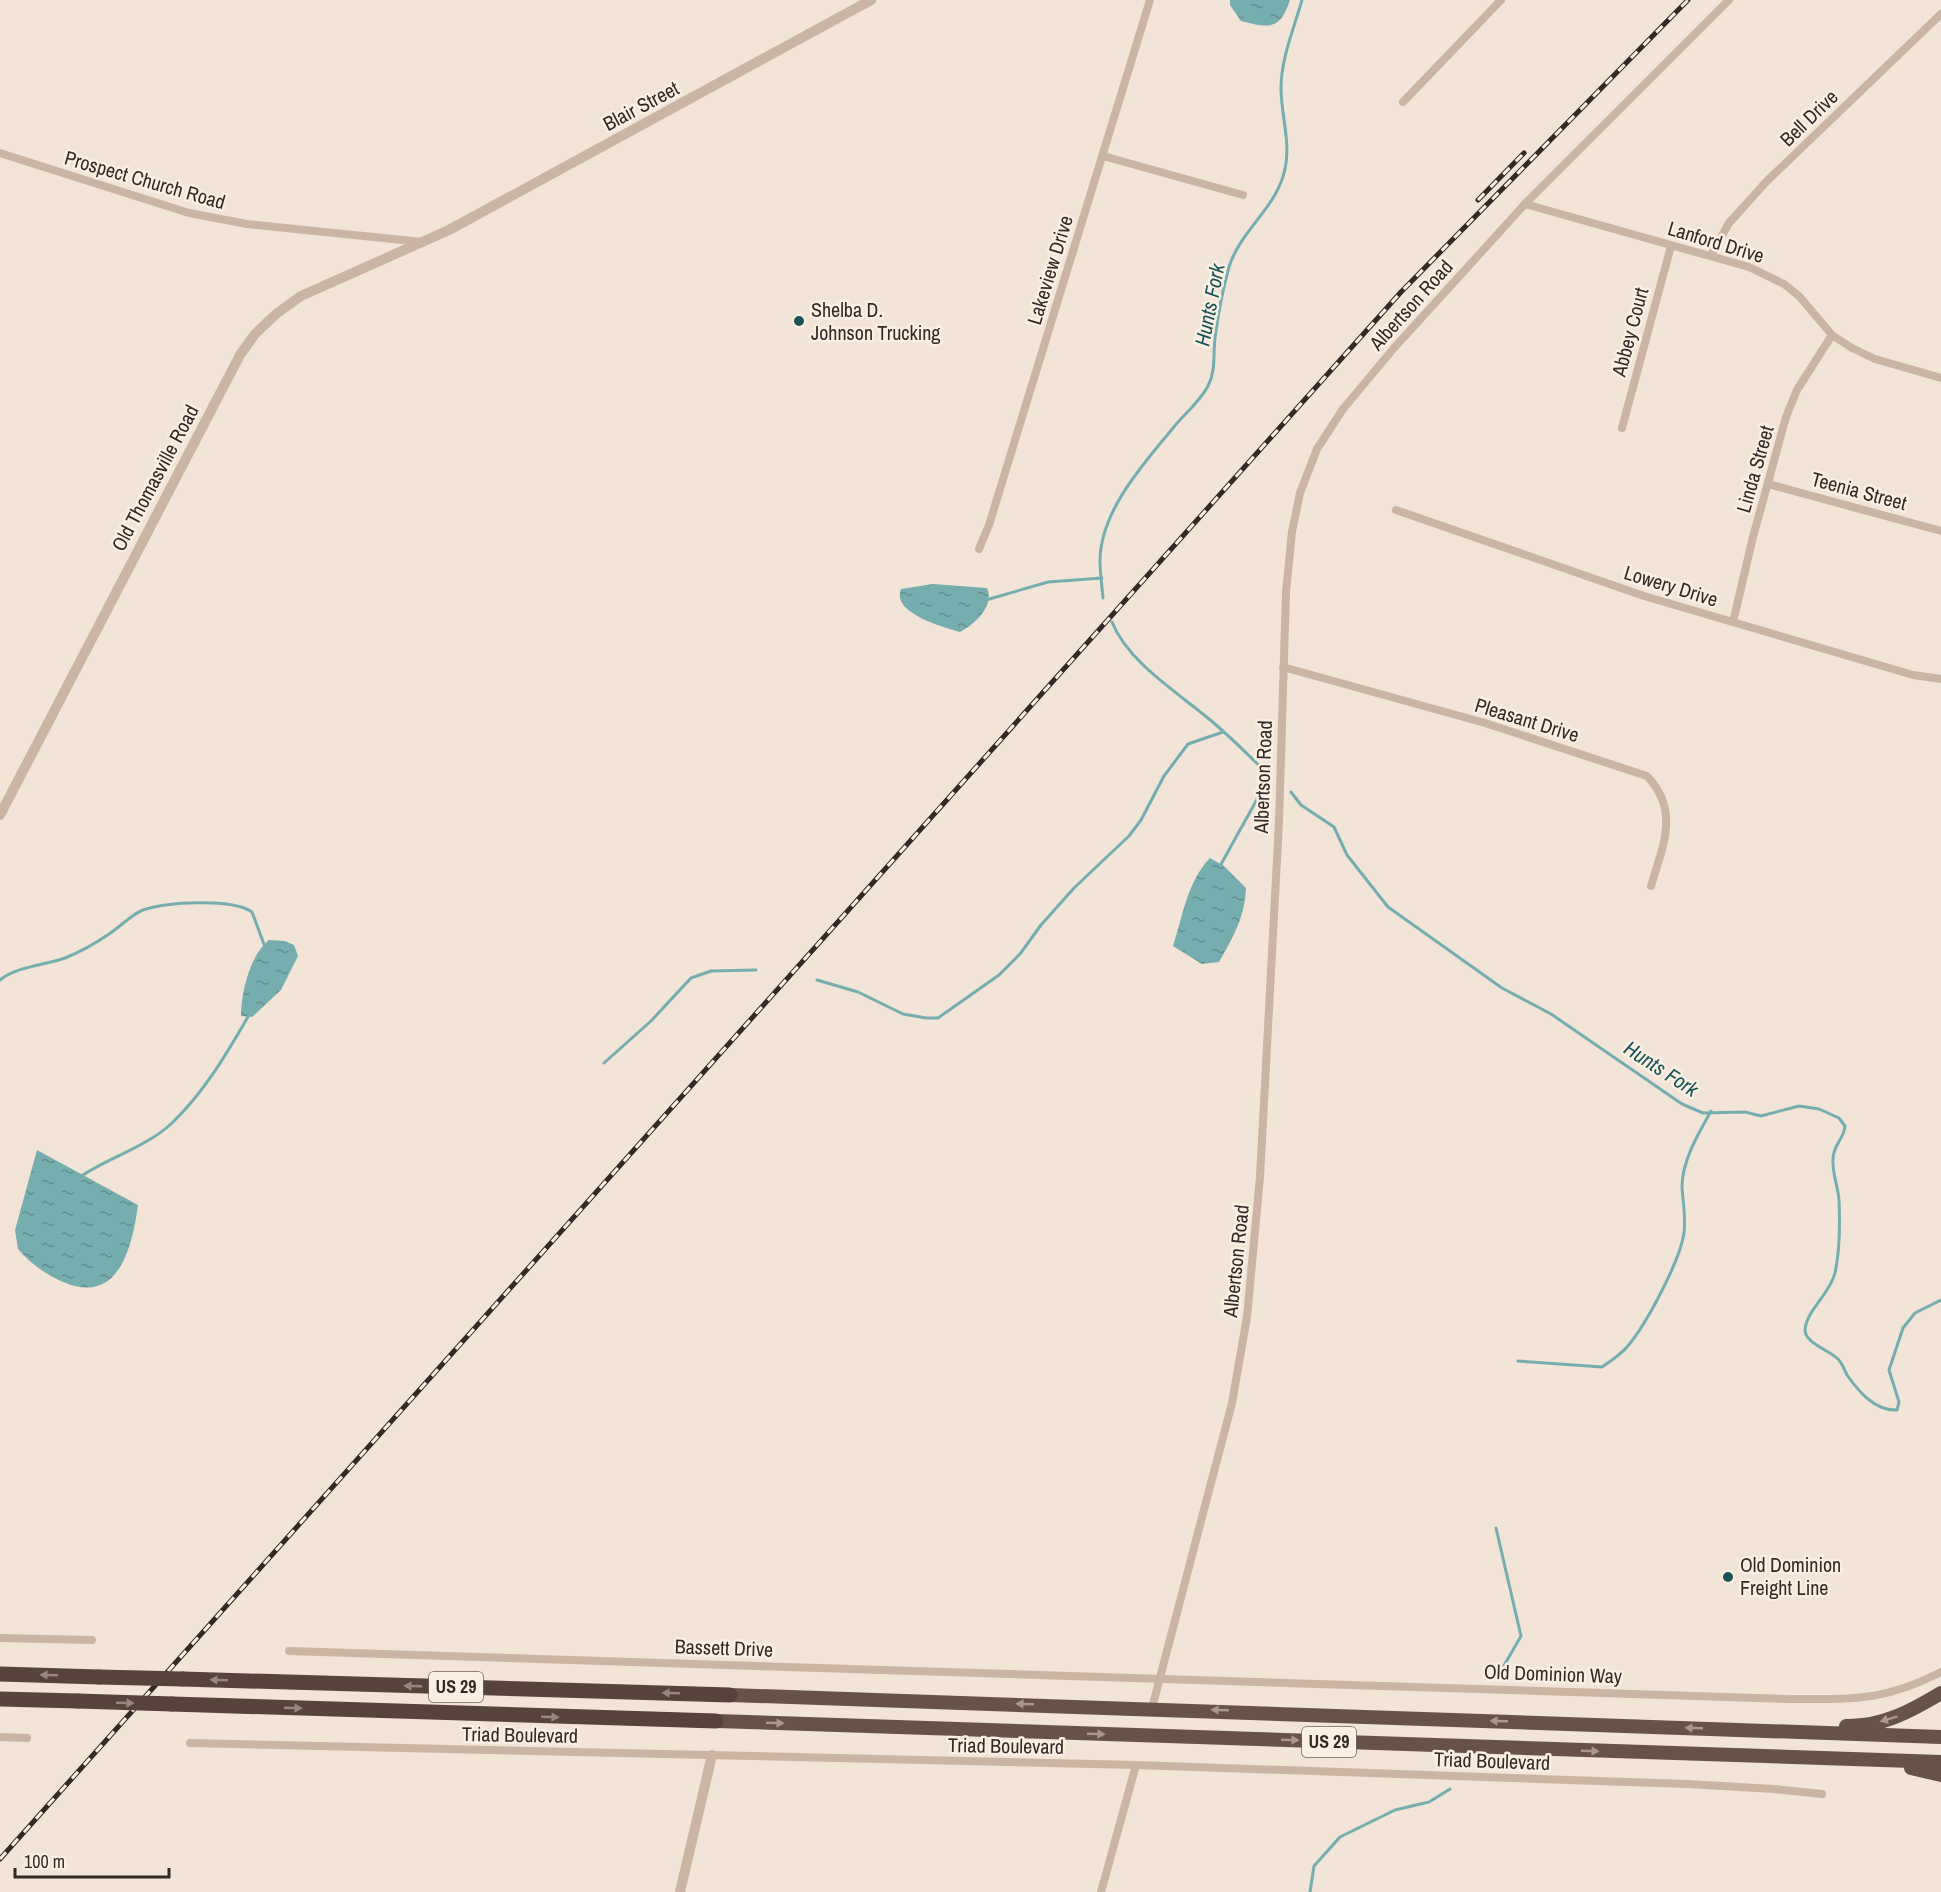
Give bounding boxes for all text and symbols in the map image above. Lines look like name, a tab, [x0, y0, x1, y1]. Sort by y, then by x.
street label: Blair Street	[598, 74, 684, 137]
street label: Bell Drive	[1774, 83, 1844, 152]
street label: Prospect Church Road	[62, 144, 229, 215]
street label: Lakeview Drive	[1020, 212, 1079, 328]
street label: Lanford Drive	[1665, 214, 1768, 269]
street label: Albertson Road	[1362, 254, 1458, 356]
water label: Hunts Fork	[1187, 260, 1232, 349]
street label: Abbey Court	[1604, 284, 1654, 380]
place label: Shelba D. Johnson Trucking	[811, 296, 940, 346]
marker: Shelba D. Johnson Trucking	[792, 314, 806, 328]
street label: Old Thomasville Road	[105, 400, 204, 556]
street label: Linda Street	[1729, 422, 1780, 516]
street label: Teenia Street	[1809, 465, 1910, 516]
street label: Lowery Drive	[1621, 558, 1721, 613]
street label: Pleasant Drive	[1472, 691, 1583, 748]
street label: Albertson Road	[1247, 720, 1278, 835]
water label: Hunts Fork	[1618, 1034, 1705, 1104]
street label: Albertson Road	[1216, 1203, 1255, 1320]
place label: Old Dominion Freight Line	[1740, 1551, 1841, 1601]
marker: Old Dominion Freight Line	[1721, 1570, 1735, 1584]
street label: Bassett Drive	[674, 1632, 774, 1663]
street label: Old Dominion Way	[1484, 1658, 1623, 1689]
one-way arrow	[40, 1671, 59, 1680]
road number: US 29	[429, 1672, 483, 1702]
one-way arrow	[209, 1676, 228, 1685]
one-way arrow	[404, 1681, 423, 1690]
one-way arrow	[662, 1689, 681, 1698]
one-way arrow	[115, 1698, 134, 1707]
one-way arrow	[1016, 1700, 1035, 1709]
one-way arrow	[284, 1704, 303, 1713]
one-way arrow	[1211, 1706, 1230, 1715]
one-way arrow	[541, 1712, 560, 1721]
one-way arrow	[1880, 1715, 1898, 1724]
one-way arrow	[1489, 1716, 1508, 1725]
one-way arrow	[765, 1719, 784, 1728]
street label: Triad Boulevard	[462, 1720, 578, 1749]
one-way arrow	[1684, 1723, 1703, 1733]
road number: US 29	[1302, 1727, 1356, 1757]
one-way arrow	[1086, 1729, 1105, 1739]
street label: Triad Boulevard	[948, 1731, 1064, 1760]
one-way arrow	[1281, 1736, 1300, 1745]
street label: Triad Boulevard	[1434, 1745, 1551, 1776]
one-way arrow	[1581, 1746, 1600, 1755]
scale bar	[15, 1841, 170, 1879]
text: 100 m	[24, 1849, 65, 1874]

